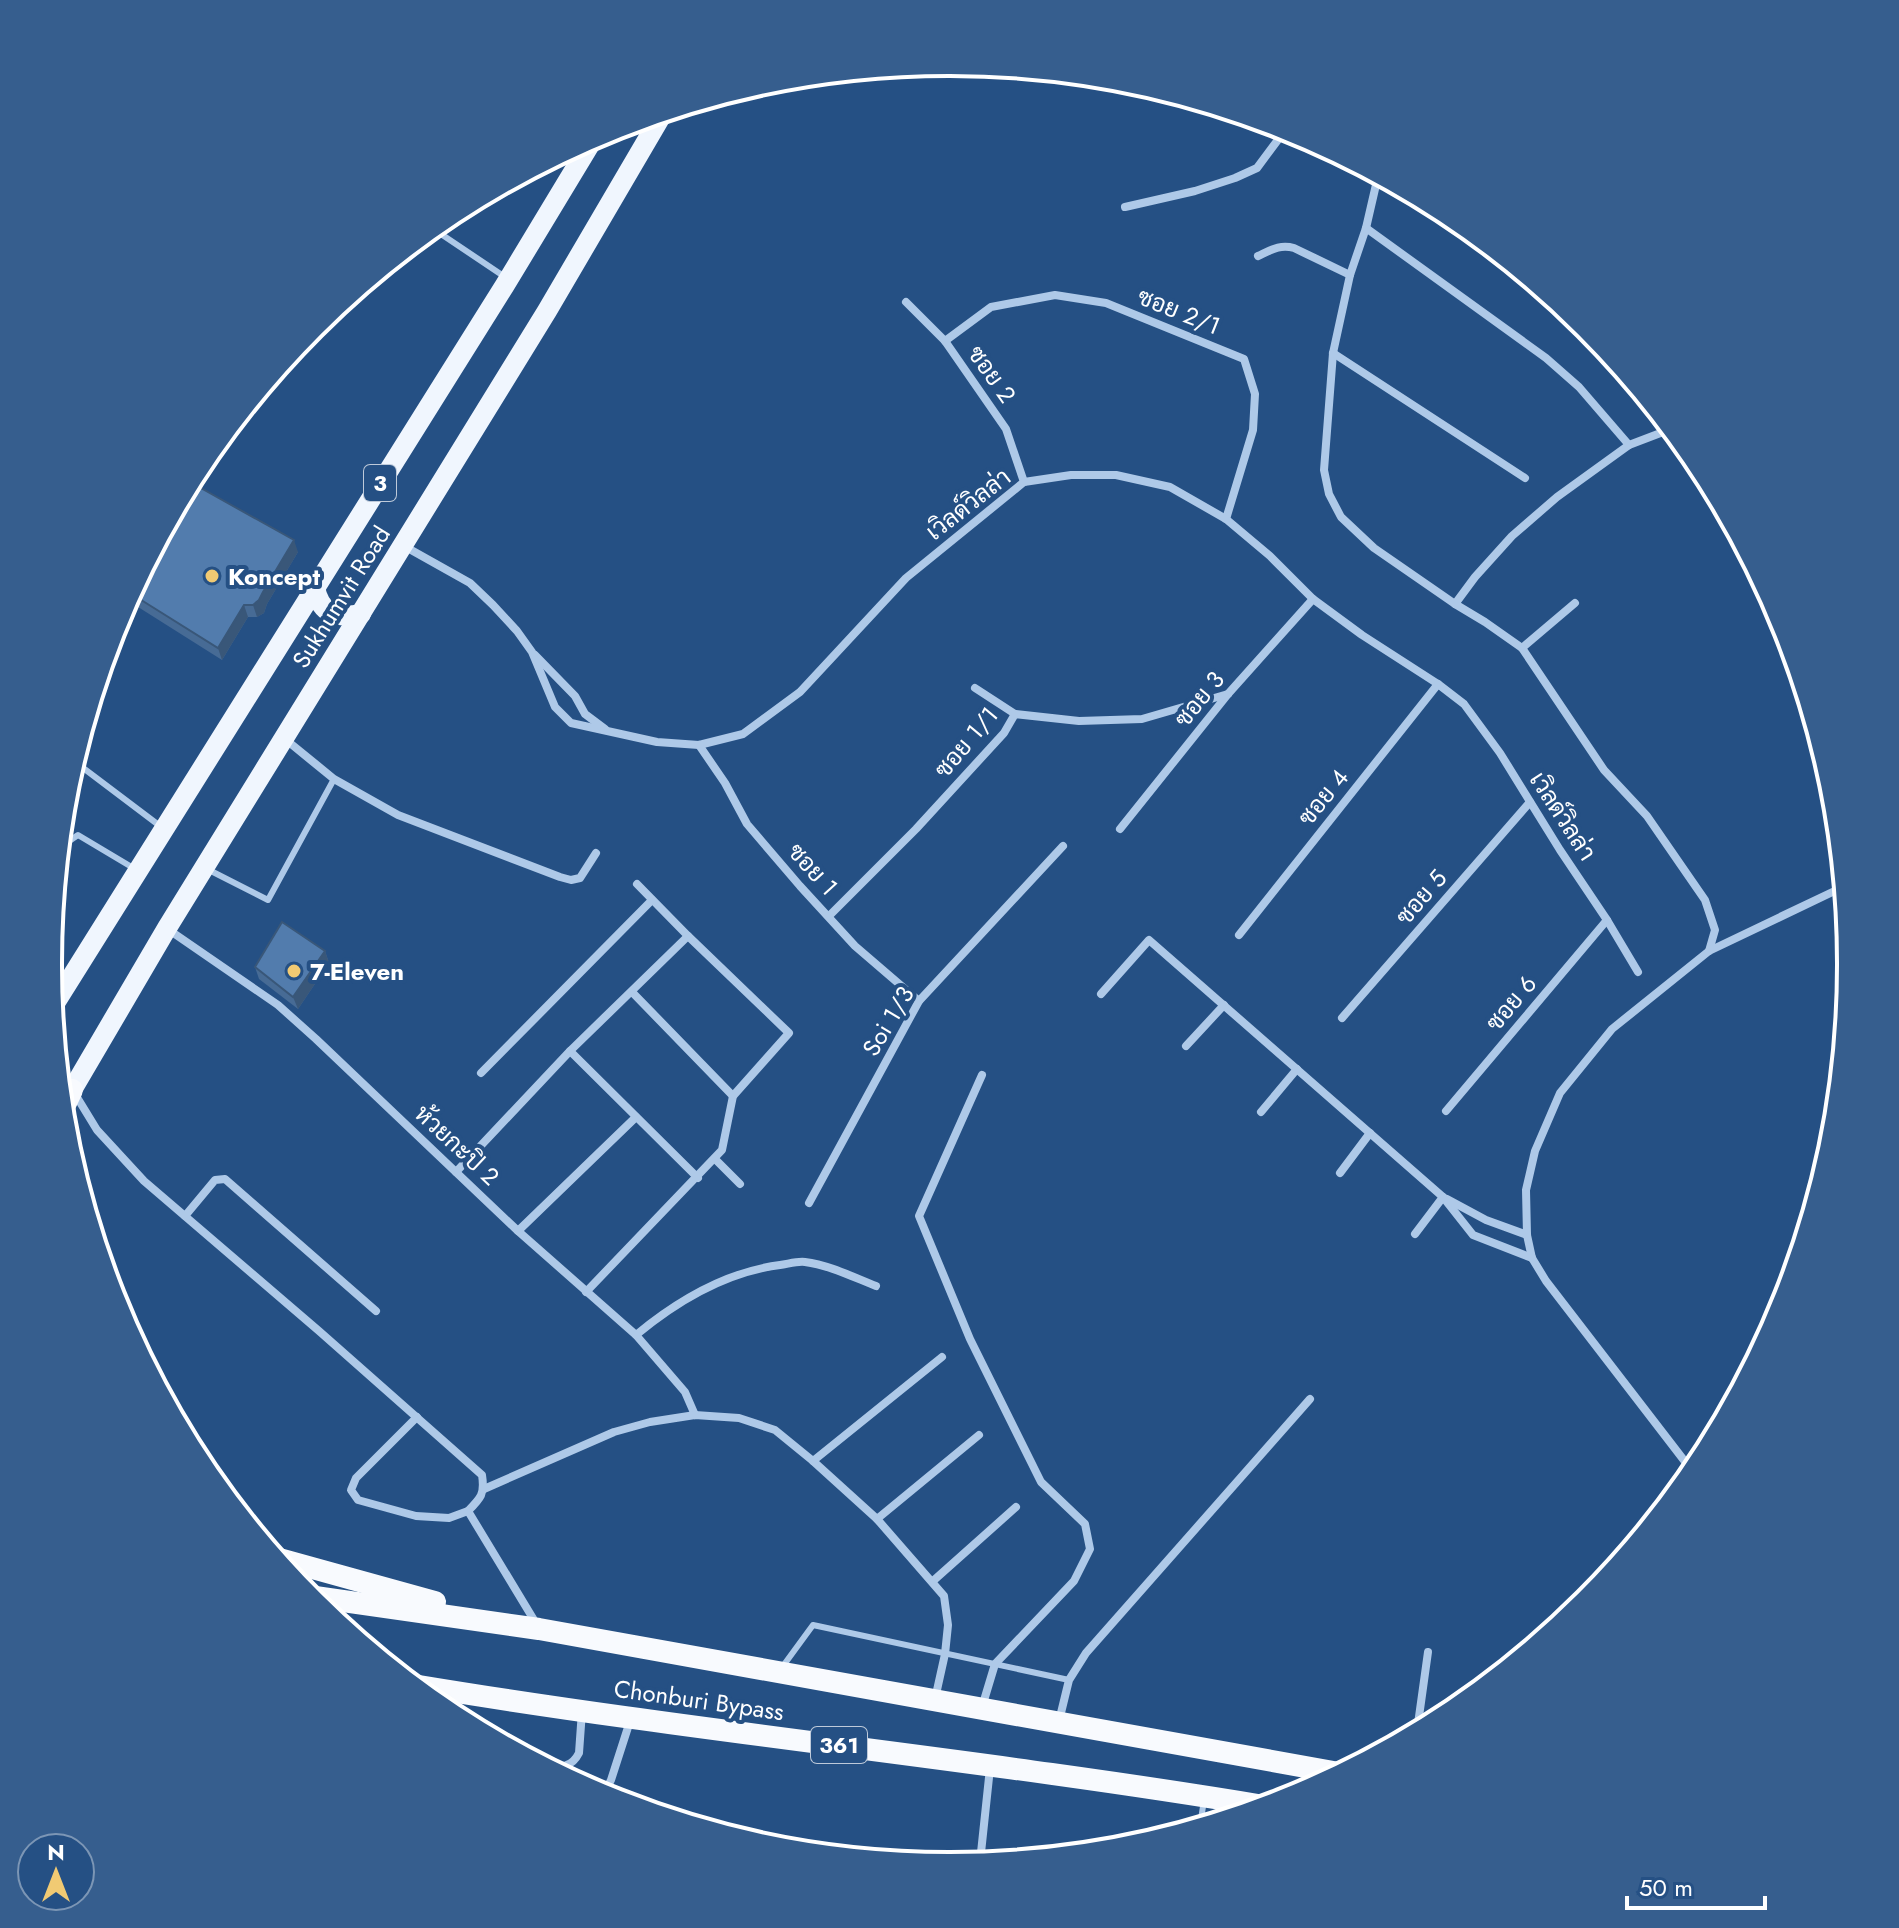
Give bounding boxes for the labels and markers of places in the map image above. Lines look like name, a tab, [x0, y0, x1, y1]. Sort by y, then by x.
place label: Koncept	[228, 559, 320, 594]
marker: Koncept	[203, 567, 221, 585]
place label: 7-Eleven	[310, 954, 404, 989]
marker: 7-Eleven	[285, 962, 303, 980]

